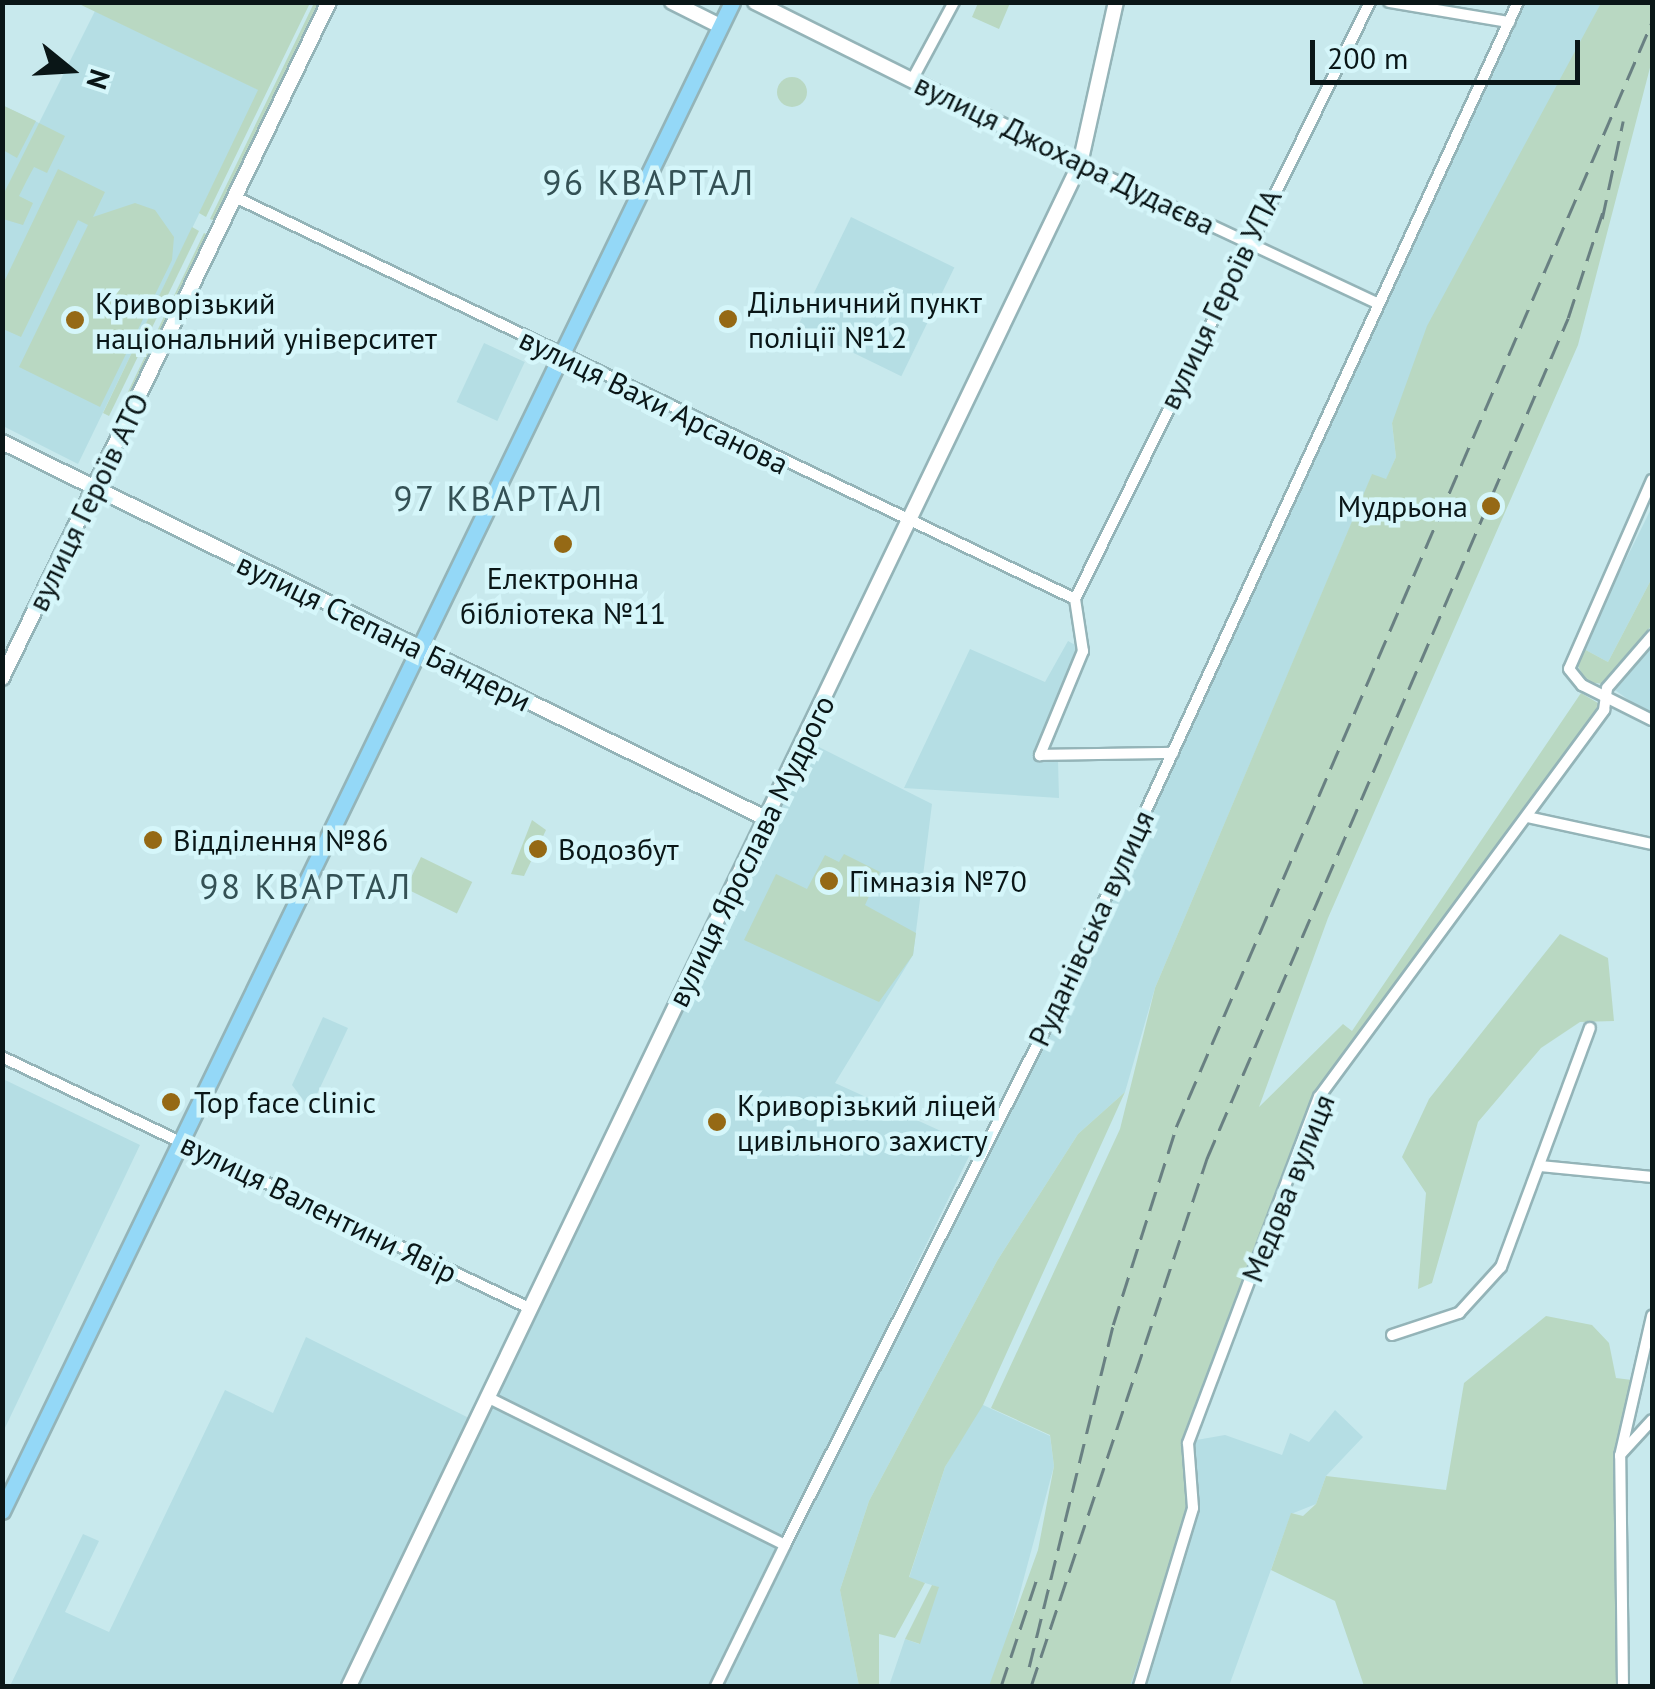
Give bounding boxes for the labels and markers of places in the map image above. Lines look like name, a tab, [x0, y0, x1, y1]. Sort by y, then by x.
place label: Дільничний пункт поліції №12	[748, 284, 982, 354]
place label: Криворізький національний університет	[95, 285, 437, 356]
marker: Дільничний пункт поліції №12	[717, 308, 739, 330]
marker: Криворізький національний університет	[64, 309, 86, 331]
place label: Мудрьона	[1338, 488, 1468, 524]
marker: Мудрьона	[1478, 493, 1504, 519]
marker: Електронна бібліотека №11	[552, 533, 574, 555]
place label: Електронна бібліотека №11	[460, 560, 666, 630]
place label: Відділення №86	[173, 822, 388, 858]
marker: Відділення №86	[142, 829, 164, 851]
place label: Водозбут	[558, 831, 679, 867]
marker: Водозбут	[527, 838, 549, 860]
place label: Гімназія №70	[849, 863, 1027, 899]
marker: Гімназія №70	[818, 870, 840, 892]
place label: Top face clinic	[194, 1084, 376, 1120]
place label: Криворізький ліцей цивільного захисту	[737, 1087, 997, 1158]
marker: Top face clinic	[158, 1089, 184, 1115]
marker: Криворізький ліцей цивільного захисту	[706, 1111, 728, 1133]

